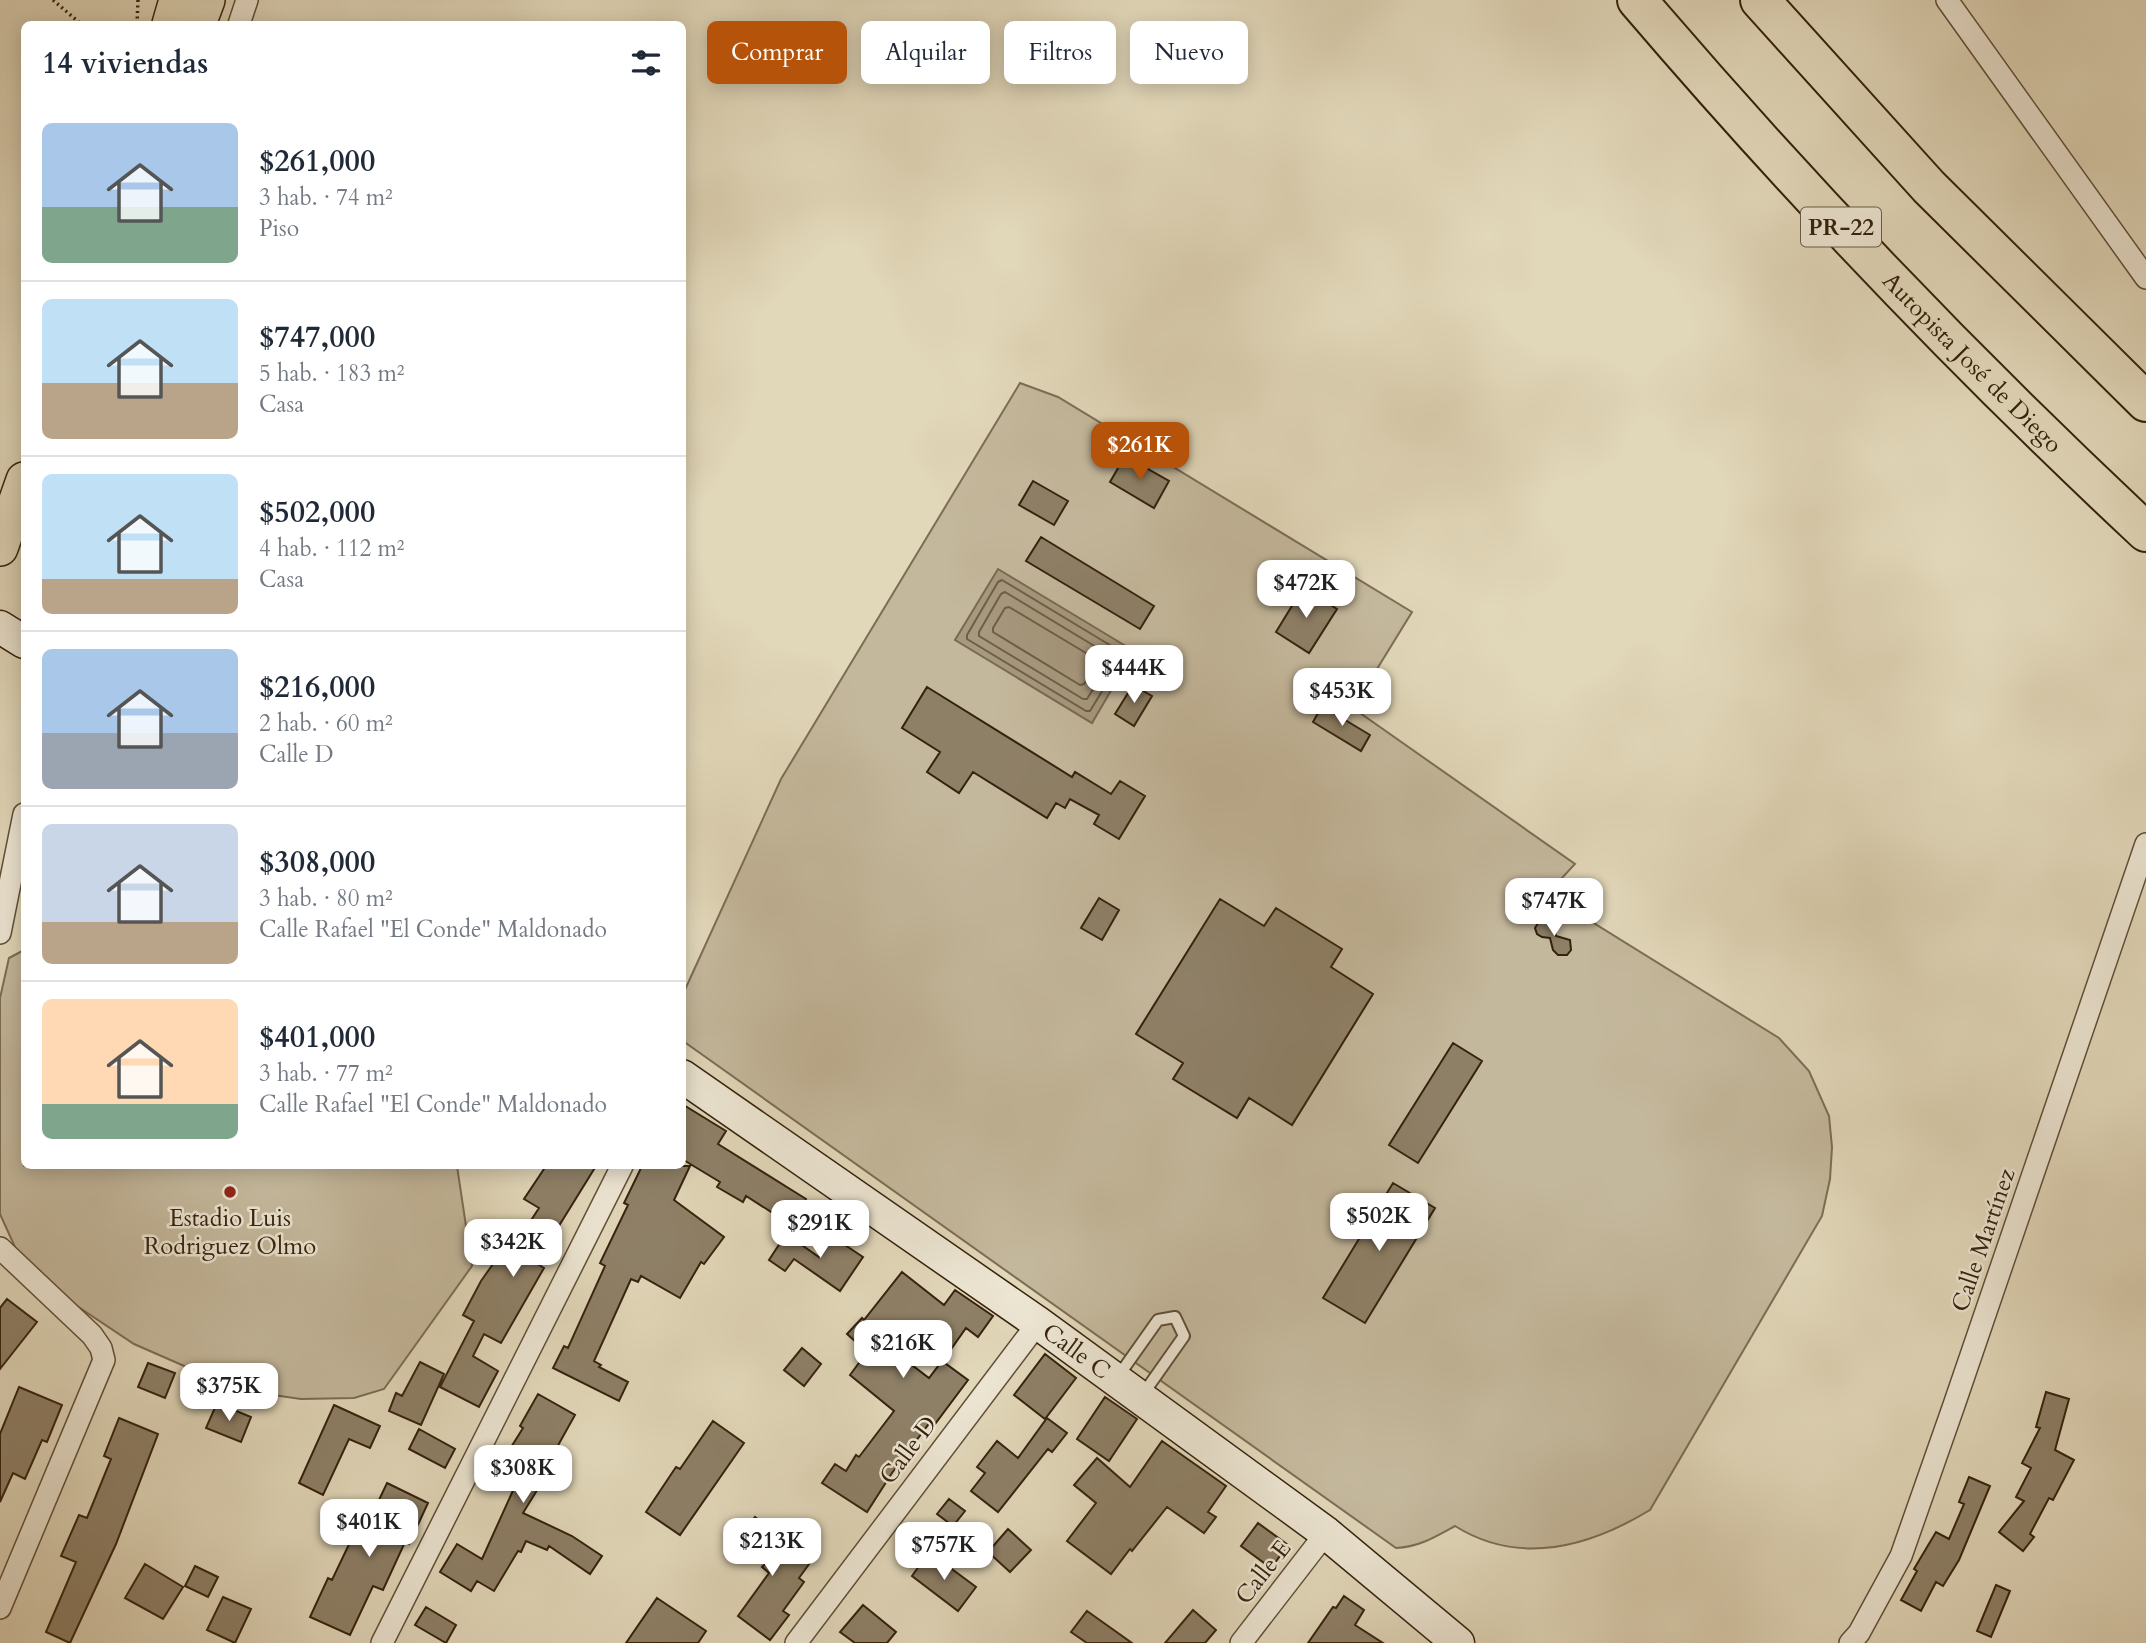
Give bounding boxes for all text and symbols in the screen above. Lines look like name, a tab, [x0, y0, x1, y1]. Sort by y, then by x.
chip: Comprar	[707, 21, 847, 84]
chip: Alquilar	[861, 21, 990, 84]
chip: Filtros	[1004, 21, 1116, 84]
chip: Nuevo	[1130, 21, 1248, 84]
text: 14 viviendas	[42, 43, 208, 84]
icon: filters	[627, 44, 665, 82]
text: $261,000	[259, 141, 375, 182]
icon: home	[98, 151, 182, 235]
text: 3 hab. · 74 m²	[259, 182, 393, 213]
road number: PR-22	[1801, 208, 1881, 246]
text: Piso	[259, 213, 299, 244]
street label: Autopista José de Diego	[1875, 265, 2069, 461]
text: $747,000	[259, 317, 375, 358]
icon: home	[98, 327, 182, 411]
text: 5 hab. · 183 m²	[259, 358, 405, 389]
text: Casa	[259, 389, 304, 420]
pin: $261K	[1091, 422, 1189, 482]
text: $261K	[1107, 429, 1173, 460]
text: $502,000	[259, 492, 375, 533]
icon: home	[98, 502, 182, 586]
text: 4 hab. · 112 m²	[259, 533, 405, 564]
pin: $472K	[1257, 560, 1355, 620]
text: Casa	[259, 564, 304, 595]
text: $472K	[1273, 567, 1339, 598]
pin: $444K	[1085, 646, 1183, 705]
text: $444K	[1101, 652, 1167, 683]
text: $216,000	[259, 667, 375, 708]
pin: $453K	[1293, 668, 1391, 728]
text: $453K	[1309, 675, 1375, 706]
icon: home	[98, 677, 182, 761]
text: 2 hab. · 60 m²	[259, 708, 393, 739]
text: Calle D	[259, 739, 334, 770]
text: $308,000	[259, 842, 375, 883]
icon: home	[98, 852, 182, 936]
pin: $747K	[1505, 878, 1603, 938]
text: 3 hab. · 80 m²	[259, 883, 393, 914]
text: $747K	[1521, 885, 1587, 916]
text: Calle Rafael "El Conde" Maldonado	[259, 914, 607, 945]
text: $401,000	[259, 1017, 375, 1058]
icon: home	[98, 1027, 182, 1111]
text: 3 hab. · 77 m²	[259, 1058, 393, 1089]
text: Calle Rafael "El Conde" Maldonado	[259, 1089, 607, 1120]
street label: Calle Martínez	[1944, 1164, 2024, 1316]
marker: Estadio Luis Rodriguez Olmo	[222, 1184, 238, 1200]
pin: $502K	[1330, 1194, 1428, 1253]
pin: $291K	[771, 1200, 869, 1260]
text: $502K	[1346, 1200, 1412, 1231]
place label: Estadio Luis Rodriguez Olmo	[144, 1202, 316, 1263]
text: $291K	[787, 1207, 853, 1238]
pin: $342K	[464, 1220, 562, 1279]
text: $342K	[480, 1226, 546, 1257]
street label: Calle C	[1036, 1316, 1117, 1387]
pin: $216K	[854, 1320, 952, 1380]
text: $216K	[870, 1327, 936, 1358]
pin: $375K	[180, 1364, 278, 1423]
text: $375K	[196, 1370, 262, 1401]
street label: Calle D	[872, 1409, 945, 1491]
pin: $308K	[474, 1446, 572, 1505]
text: $308K	[490, 1452, 556, 1483]
pin: $401K	[320, 1500, 418, 1559]
text: $401K	[336, 1506, 402, 1537]
pin: $213K	[723, 1518, 821, 1578]
pin: $757K	[895, 1522, 993, 1582]
text: $213K	[739, 1525, 805, 1556]
text: $757K	[911, 1529, 977, 1560]
street label: Calle E	[1228, 1533, 1299, 1611]

